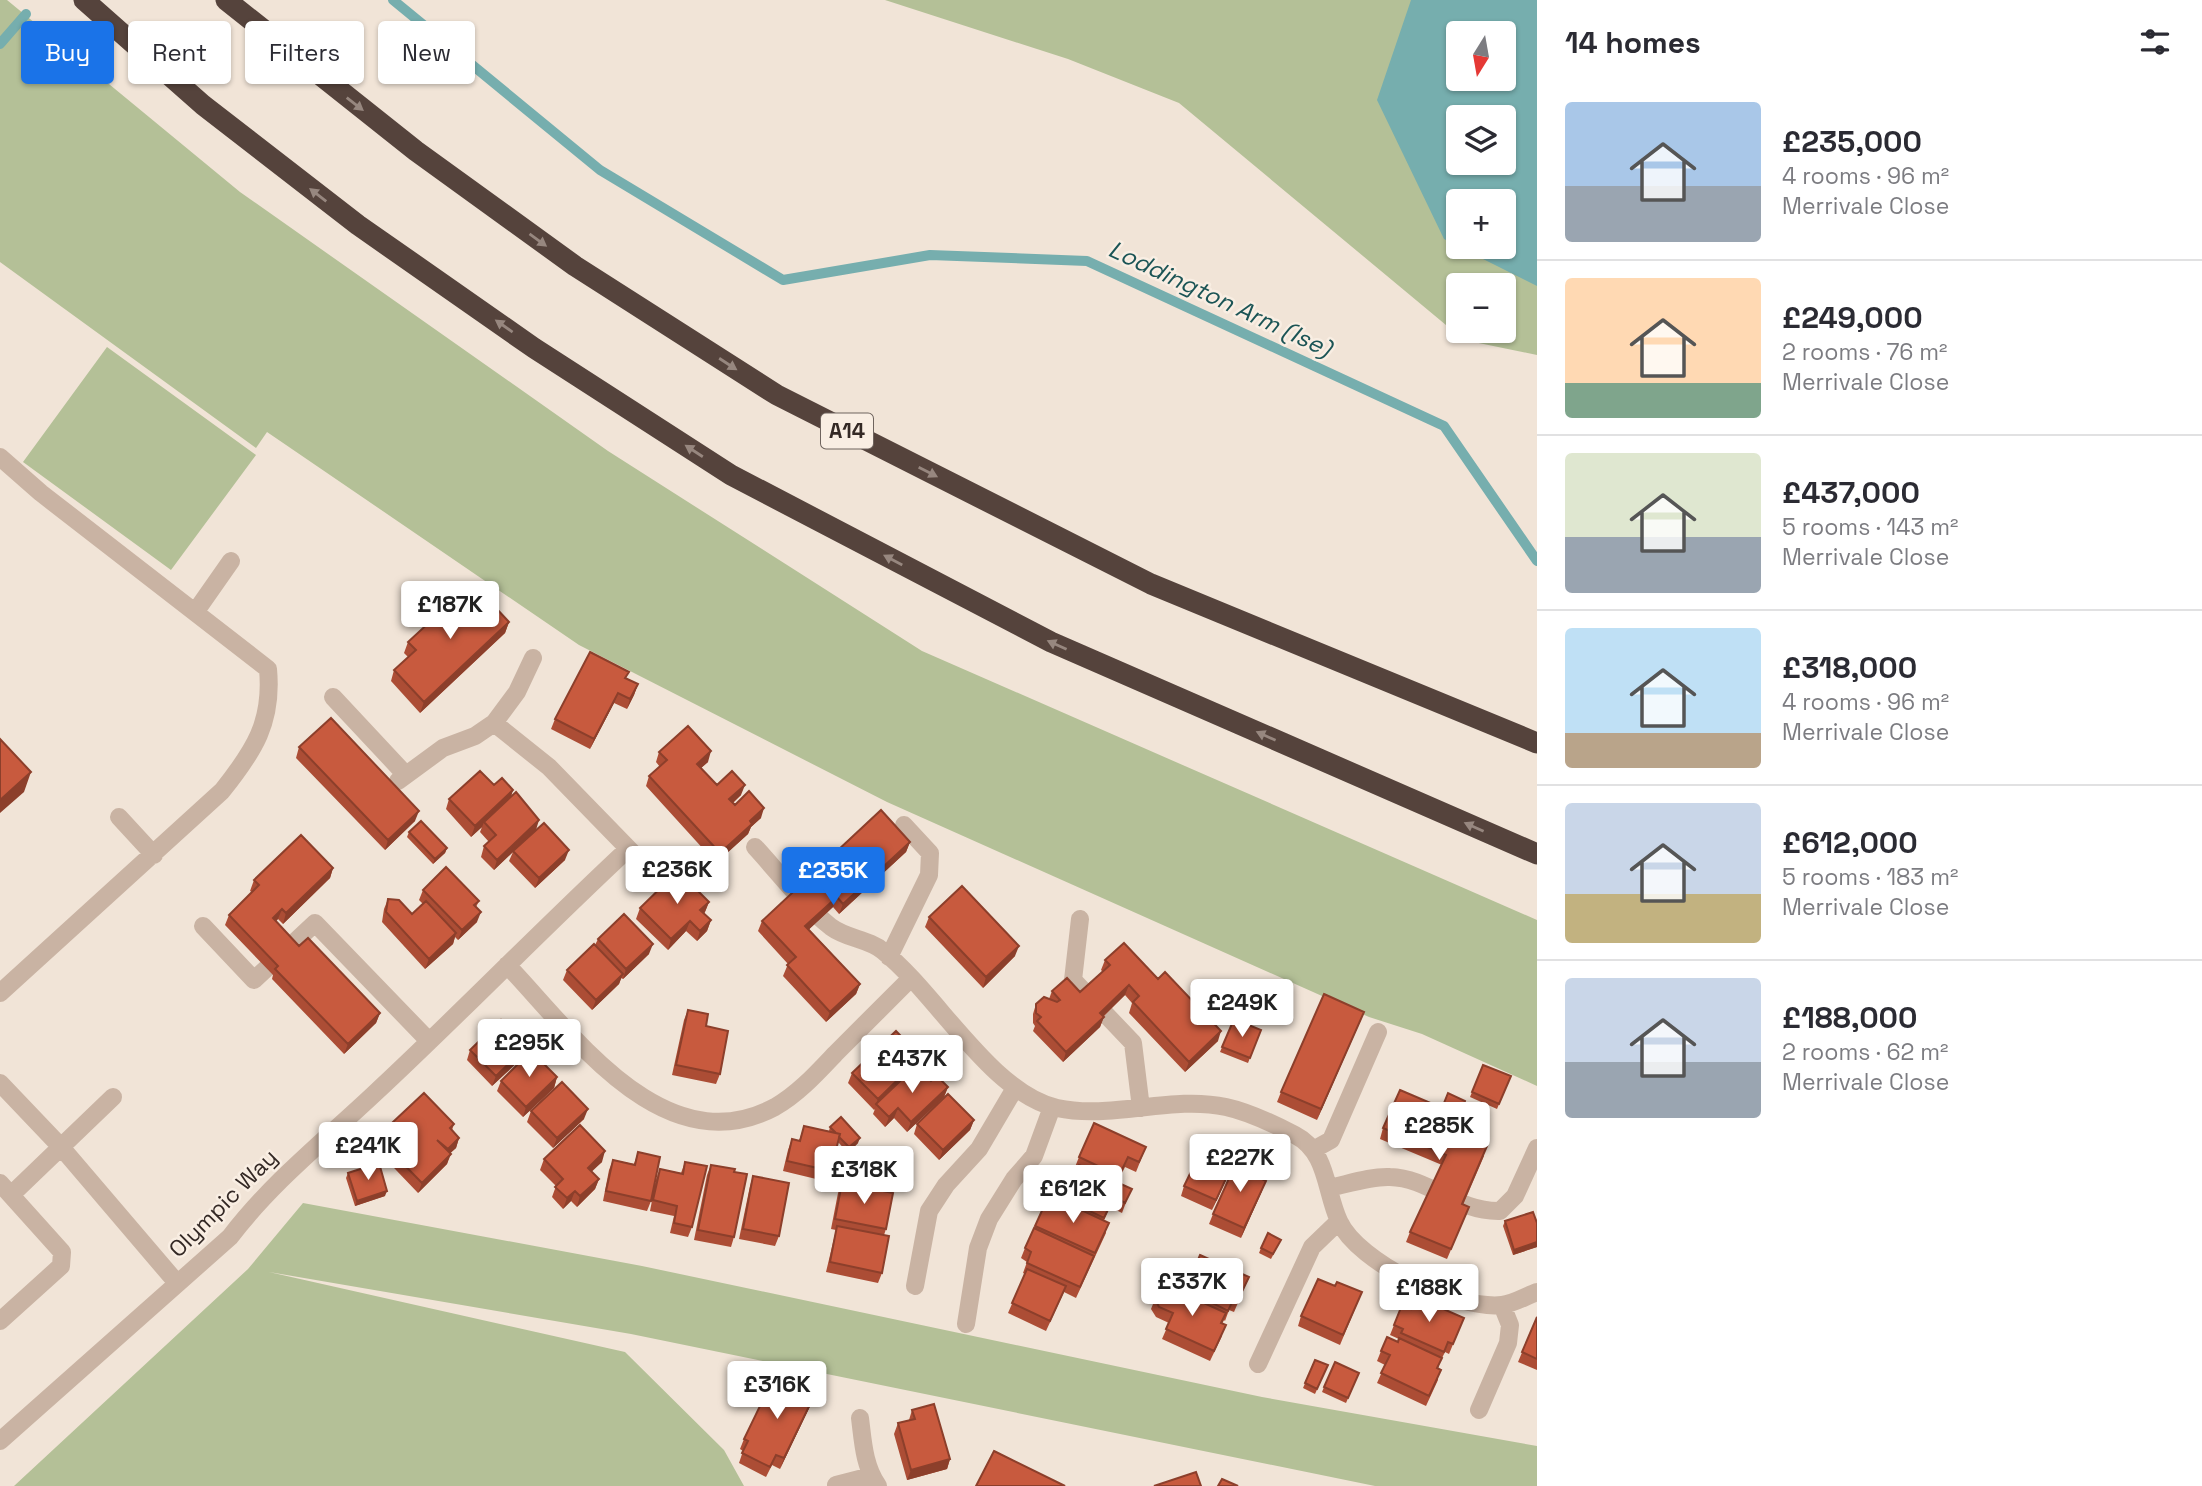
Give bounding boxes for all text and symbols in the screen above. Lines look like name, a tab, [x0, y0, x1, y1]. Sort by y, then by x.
chip: Buy	[21, 21, 114, 84]
chip: Rent	[128, 21, 231, 84]
chip: Filters	[245, 21, 364, 84]
chip: New	[378, 21, 475, 84]
north arrow	[1446, 21, 1516, 91]
map controls	[1446, 21, 1516, 343]
text: 14 homes	[1565, 23, 1701, 62]
icon: filters	[2136, 23, 2174, 61]
one-way arrow	[346, 97, 364, 112]
button: layers	[1446, 105, 1516, 175]
text: £235,000	[1782, 122, 1922, 161]
icon: home	[1621, 130, 1705, 214]
text: 4 rooms · 96 m²	[1782, 161, 1949, 191]
one-way arrow	[309, 188, 327, 202]
button: +	[1446, 189, 1516, 259]
text: Merrivale Close	[1782, 191, 1949, 221]
one-way arrow	[529, 232, 547, 246]
water label: Loddington Arm (Ise)	[1104, 233, 1338, 365]
button: −	[1446, 273, 1516, 343]
text: £249,000	[1782, 298, 1923, 337]
icon: home	[1621, 306, 1705, 390]
one-way arrow	[494, 320, 513, 333]
text: 2 rooms · 76 m²	[1782, 337, 1947, 367]
one-way arrow	[718, 358, 738, 371]
text: Merrivale Close	[1782, 367, 1949, 397]
road number: A14	[821, 414, 873, 448]
one-way arrow	[685, 444, 703, 458]
one-way arrow	[918, 466, 938, 477]
text: £437,000	[1782, 473, 1920, 512]
icon: home	[1621, 481, 1705, 565]
text: 5 rooms · 143 m²	[1782, 512, 1958, 542]
text: Merrivale Close	[1782, 542, 1949, 572]
one-way arrow	[883, 554, 903, 566]
pin: £187K	[401, 582, 499, 641]
text: £187K	[417, 589, 483, 619]
one-way arrow	[1047, 639, 1068, 650]
text: £318,000	[1782, 648, 1917, 687]
icon: home	[1621, 656, 1705, 740]
text: 4 rooms · 96 m²	[1782, 687, 1949, 717]
text: Merrivale Close	[1782, 717, 1949, 747]
one-way arrow	[1256, 730, 1276, 742]
one-way arrow	[1464, 821, 1485, 832]
text: £612,000	[1782, 823, 1918, 862]
icon: home	[1621, 831, 1705, 915]
pin: £236K	[628, 846, 726, 906]
pin: £235K	[784, 848, 882, 907]
text: £236K	[642, 854, 712, 884]
text: £235K	[798, 855, 868, 885]
text: 5 rooms · 183 m²	[1782, 862, 1958, 892]
text: Merrivale Close	[1782, 892, 1949, 922]
pin: £249K	[1193, 979, 1291, 1039]
text: £249K	[1206, 987, 1278, 1017]
text: £188,000	[1782, 998, 1917, 1037]
icon: home	[1621, 1006, 1705, 1090]
pin: £295K	[480, 1020, 578, 1079]
text: £295K	[494, 1027, 564, 1057]
pin: £437K	[863, 1036, 961, 1095]
text: 2 rooms · 62 m²	[1782, 1037, 1948, 1067]
text: £437K	[877, 1043, 947, 1073]
text: Merrivale Close	[1782, 1067, 1949, 1097]
pin: £285K	[1390, 1102, 1488, 1162]
text: £285K	[1404, 1110, 1474, 1140]
pin: £241K	[319, 1122, 417, 1182]
text: £241K	[335, 1130, 401, 1160]
pin: £227K	[1191, 1134, 1289, 1194]
street label: Olympic Way	[162, 1142, 284, 1264]
text: £227K	[1206, 1142, 1274, 1172]
pin: £318K	[815, 1146, 913, 1206]
text: £318K	[831, 1154, 897, 1184]
pin: £612K	[1024, 1166, 1122, 1225]
text: £612K	[1039, 1173, 1107, 1203]
pin: £337K	[1143, 1258, 1241, 1318]
pin: £188K	[1380, 1264, 1478, 1324]
text: £337K	[1157, 1266, 1227, 1296]
text: £188K	[1395, 1272, 1463, 1302]
pin: £316K	[728, 1362, 826, 1421]
text: £316K	[743, 1369, 811, 1399]

